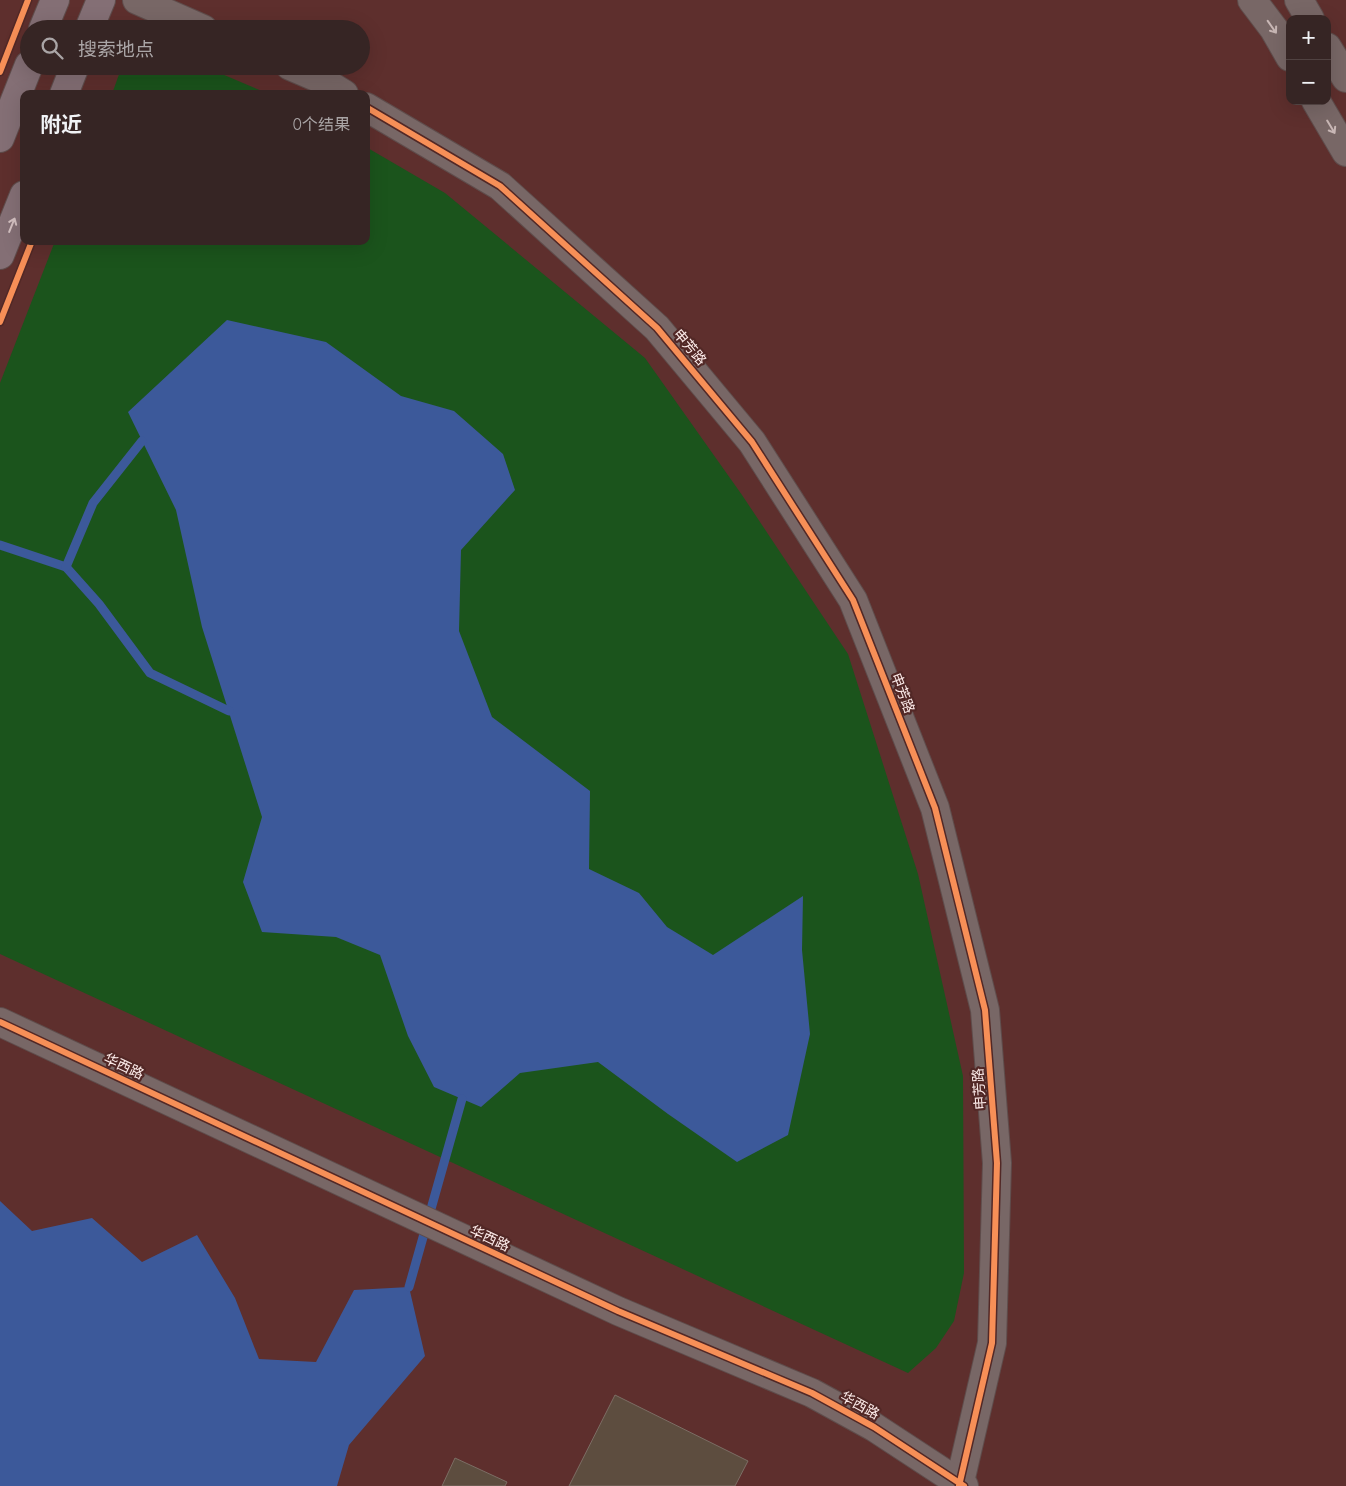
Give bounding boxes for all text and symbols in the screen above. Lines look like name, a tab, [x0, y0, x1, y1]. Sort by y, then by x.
map controls	[1286, 15, 1331, 105]
button: +	[1286, 15, 1331, 60]
search box	[20, 20, 370, 75]
one-way arrow	[1267, 20, 1277, 34]
icon: search	[38, 34, 66, 62]
text: 搜索地点	[78, 37, 154, 61]
button: −	[1286, 60, 1331, 105]
text: 附近	[40, 111, 82, 137]
text: 0个结果	[292, 114, 350, 134]
one-way arrow	[1327, 119, 1337, 133]
one-way arrow	[8, 218, 17, 233]
street label: 申芳路	[670, 325, 710, 369]
street label: 申芳路	[887, 670, 919, 716]
street label: 华西路	[101, 1049, 147, 1083]
street label: 申芳路	[969, 1067, 989, 1111]
street label: 华西路	[467, 1221, 513, 1255]
street label: 华西路	[837, 1387, 883, 1423]

